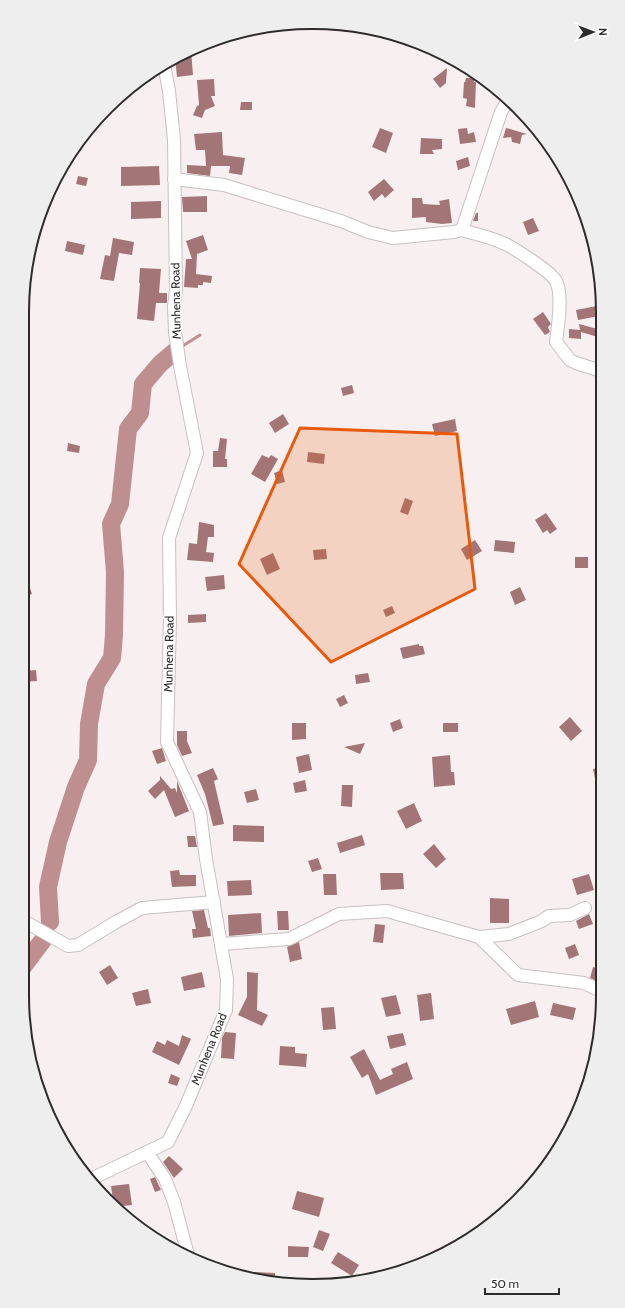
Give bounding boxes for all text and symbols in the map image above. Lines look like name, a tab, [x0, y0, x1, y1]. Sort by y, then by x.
north arrow	[573, 12, 613, 52]
text: N	[596, 28, 610, 36]
street label: Munhena Road	[167, 263, 184, 339]
street label: Munhena Road	[160, 616, 177, 692]
street label: Munhena Road	[187, 1011, 230, 1087]
scale bar	[485, 1270, 559, 1296]
text: 50 m	[491, 1276, 519, 1291]

